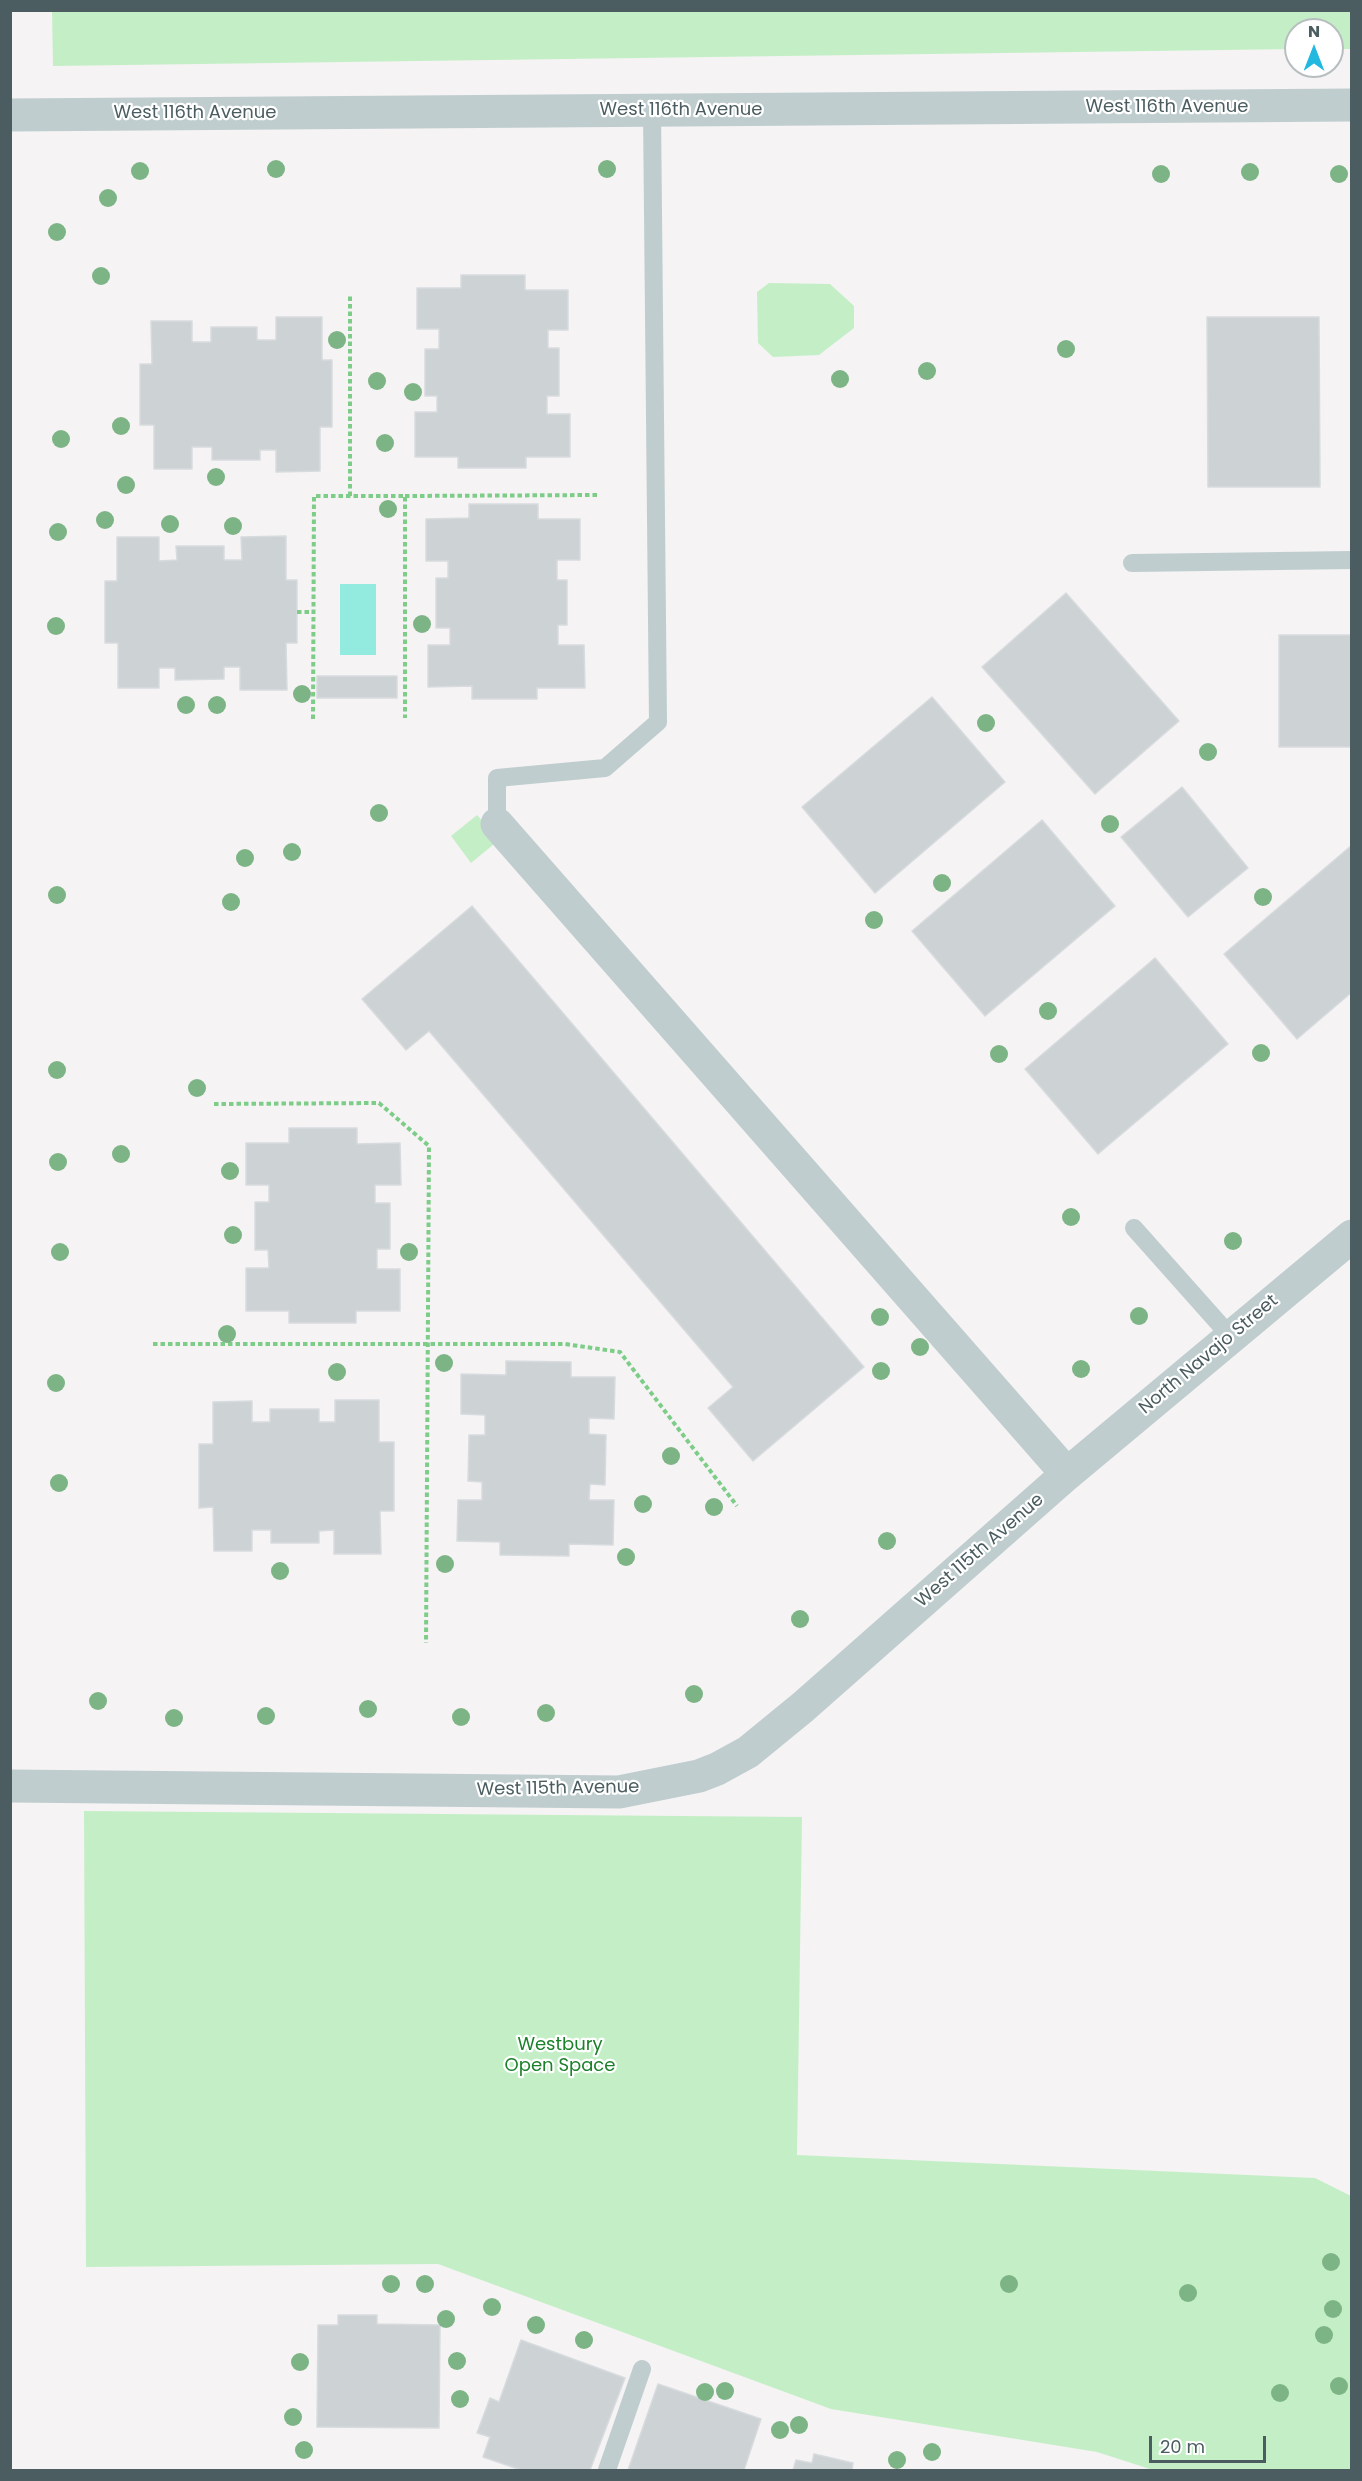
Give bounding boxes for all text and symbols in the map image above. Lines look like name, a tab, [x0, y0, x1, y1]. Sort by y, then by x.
north arrow	[1284, 18, 1344, 78]
text: N	[1308, 20, 1320, 43]
street label: West 116th Avenue	[1086, 96, 1248, 118]
street label: West 116th Avenue	[600, 99, 762, 121]
street label: West 116th Avenue	[114, 102, 276, 124]
street label: North Navajo Street	[1135, 1291, 1283, 1419]
street label: West 115th Avenue	[911, 1489, 1049, 1613]
street label: West 115th Avenue	[476, 1777, 640, 1801]
park label: Westbury Open Space	[505, 2034, 615, 2076]
scale bar	[1152, 2424, 1269, 2462]
text: 20 m	[1160, 2434, 1205, 2459]

